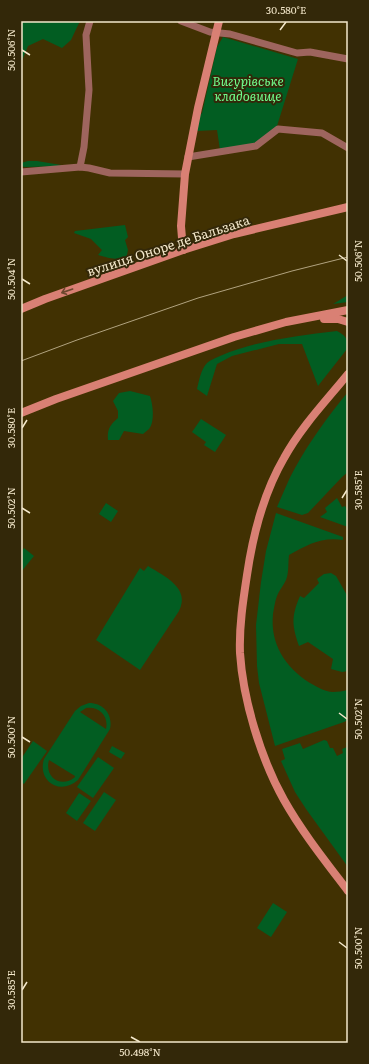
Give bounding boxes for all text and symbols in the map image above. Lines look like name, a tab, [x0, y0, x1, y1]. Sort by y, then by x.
text: 30.580°E	[266, 2, 306, 17]
text: 50.506°N	[3, 29, 18, 71]
park label: Вигурівське кладовище	[212, 71, 284, 105]
street label: вулиця Оноре де Бальзака	[84, 210, 252, 280]
text: 50.506°N	[350, 240, 365, 282]
text: 50.504°N	[3, 258, 18, 300]
one-way arrow	[61, 288, 74, 295]
text: 30.580°E	[3, 408, 18, 448]
text: 30.585°E	[350, 470, 365, 510]
text: 50.502°N	[3, 487, 18, 529]
text: 50.502°N	[350, 698, 365, 740]
text: 50.500°N	[3, 716, 18, 758]
text: 50.500°N	[350, 927, 365, 969]
text: 30.585°E	[3, 970, 18, 1010]
text: 50.498°N	[119, 1044, 161, 1059]

